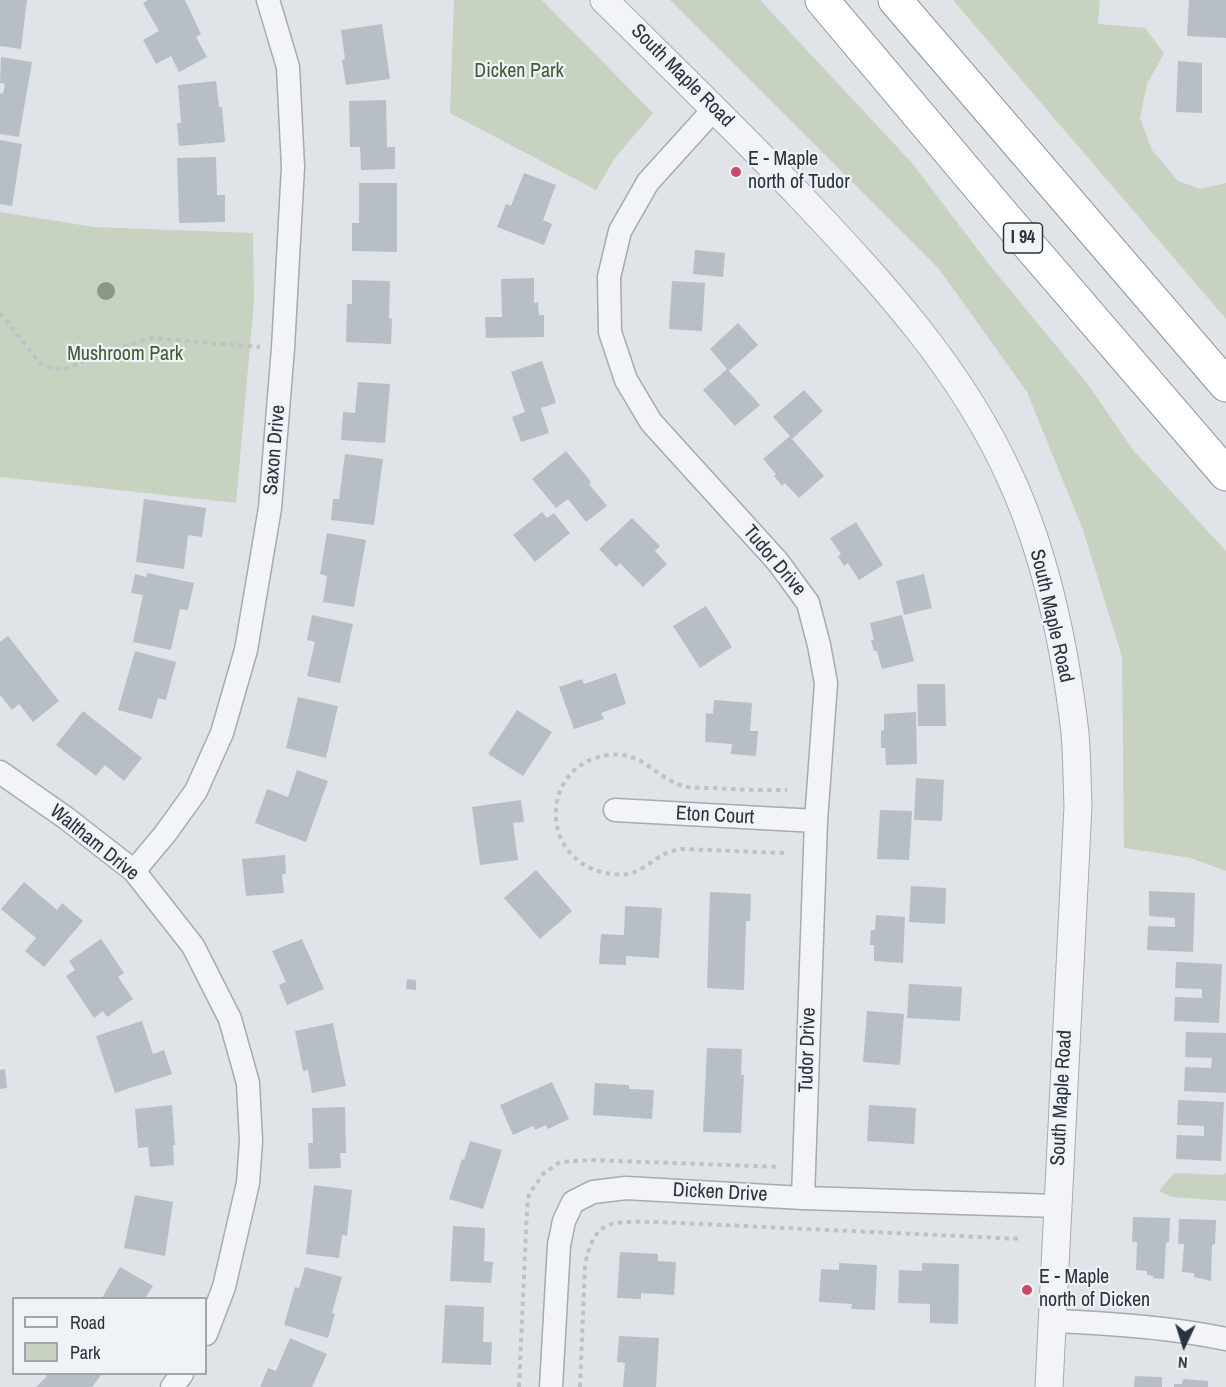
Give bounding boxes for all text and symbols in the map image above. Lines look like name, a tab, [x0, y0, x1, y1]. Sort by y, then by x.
street label: South Maple Road	[625, 19, 739, 133]
park label: Dicken Park	[474, 60, 564, 84]
place label: E - Maple north of Tudor	[748, 148, 850, 195]
marker: E - Maple north of Tudor	[729, 165, 743, 179]
road number: I 94	[1004, 223, 1042, 253]
park label: Mushroom Park	[67, 343, 183, 367]
street label: Saxon Drive	[259, 404, 291, 496]
street label: Tudor Drive	[737, 521, 811, 601]
street label: South Maple Road	[1024, 547, 1078, 685]
street label: Waltham Drive	[45, 800, 143, 886]
street label: Eton Court	[675, 802, 755, 830]
street label: Tudor Drive	[795, 1007, 821, 1093]
street label: South Maple Road	[1046, 1030, 1078, 1166]
street label: Dicken Drive	[672, 1179, 768, 1207]
place label: E - Maple north of Dicken	[1039, 1266, 1150, 1313]
marker: E - Maple north of Dicken	[1020, 1283, 1034, 1297]
legend	[12, 1297, 207, 1375]
text: Road	[70, 1310, 105, 1335]
north arrow	[1154, 1315, 1214, 1375]
text: Park	[70, 1340, 100, 1365]
text: N	[1177, 1352, 1188, 1374]

